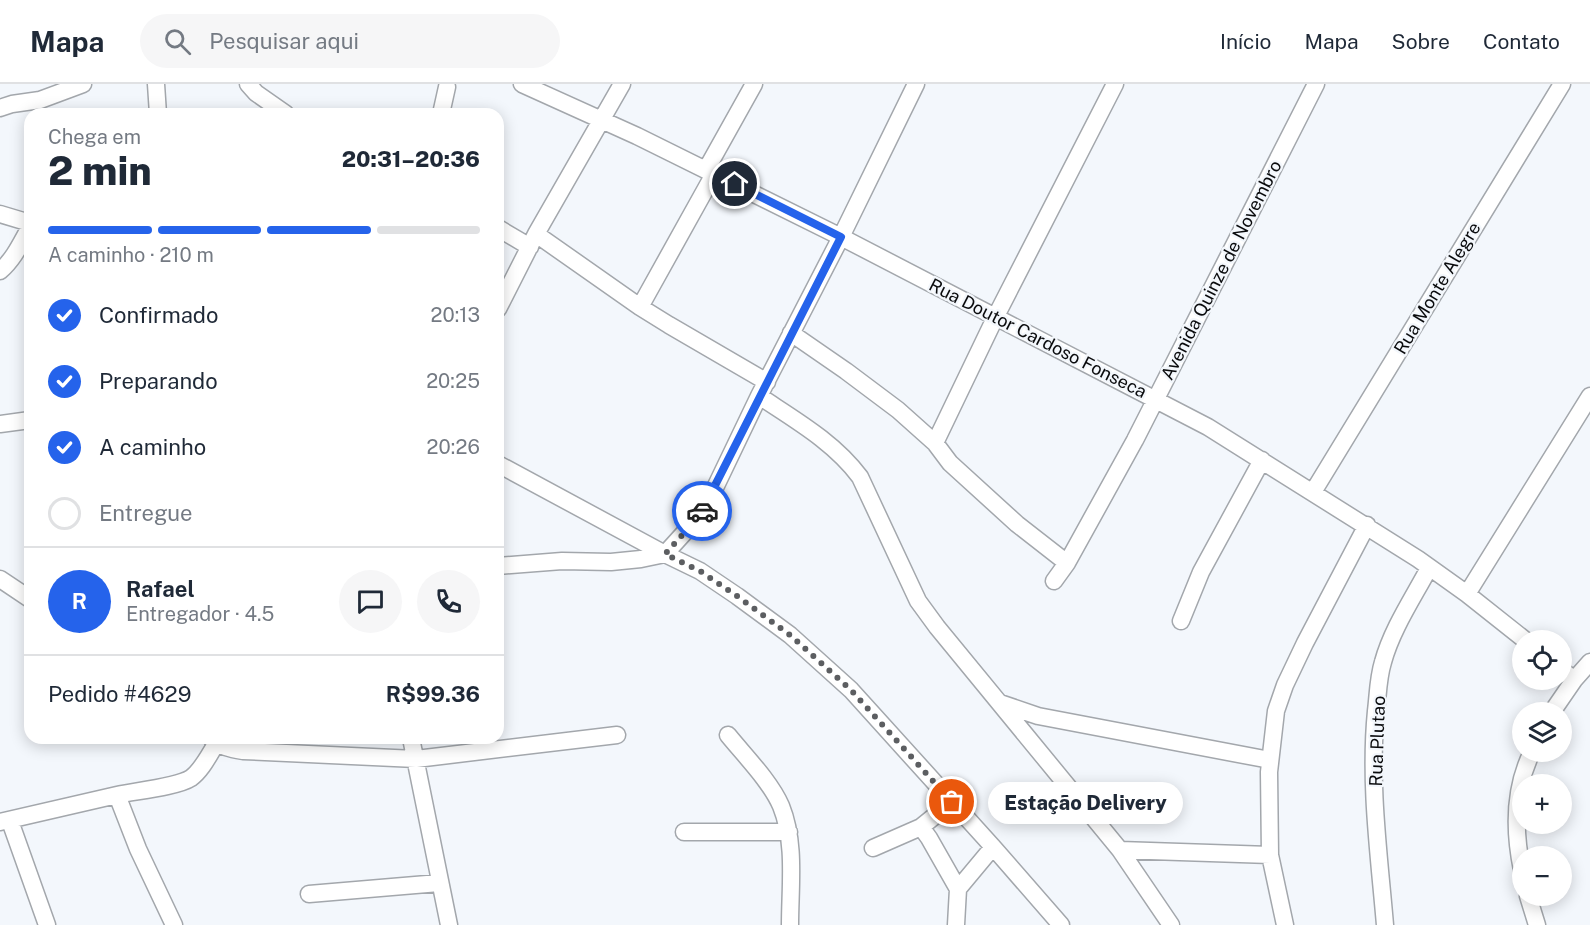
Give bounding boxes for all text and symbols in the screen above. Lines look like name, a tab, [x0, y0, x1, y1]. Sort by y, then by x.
search box	[140, 14, 560, 68]
text: Mapa	[30, 25, 104, 58]
icon: search	[161, 25, 194, 58]
text: Pesquisar aqui	[209, 28, 359, 54]
text: Início	[1220, 29, 1271, 54]
text: Mapa	[1304, 29, 1359, 54]
text: Sobre	[1392, 29, 1450, 54]
text: Contato	[1483, 29, 1560, 54]
text: Chega em	[48, 125, 141, 149]
text: 20:31–20:36	[342, 146, 480, 172]
text: 2 min	[48, 148, 152, 194]
street label: Avenida Quinze de Novembro	[1156, 157, 1286, 383]
pin	[709, 158, 760, 209]
icon: home	[718, 167, 751, 200]
street label: Rua Monte Alegre	[1389, 218, 1485, 358]
text: A caminho · 210 m	[48, 243, 214, 267]
street label: Rua Doutor Cardoso Fonseca	[926, 274, 1150, 402]
icon: check	[48, 299, 81, 332]
text: Confirmado	[99, 302, 218, 328]
text: 20:13	[431, 303, 480, 327]
icon: check	[48, 365, 81, 398]
text: Preparando	[99, 368, 218, 394]
text: 20:25	[426, 369, 480, 393]
icon: check	[48, 431, 81, 464]
text: A caminho	[99, 434, 206, 460]
text: 20:26	[427, 435, 480, 459]
courier	[672, 481, 732, 541]
icon: car	[686, 495, 719, 528]
text: Entregue	[99, 500, 193, 526]
button: chat	[339, 570, 402, 633]
button: phone	[417, 570, 480, 633]
text: Rafael	[126, 576, 195, 602]
text: R	[72, 588, 87, 614]
text: Entregador · 4.5	[126, 602, 274, 626]
map controls	[1512, 630, 1572, 906]
button: locate	[1512, 630, 1572, 690]
text: Pedido #4629	[48, 681, 191, 707]
text: R$99.36	[386, 681, 480, 707]
street label: Rua Plutao	[1365, 695, 1389, 787]
button: layers	[1512, 702, 1572, 762]
button: +	[1512, 774, 1572, 834]
pin	[926, 776, 977, 827]
callout: Estação Delivery	[988, 781, 1183, 823]
icon: bag	[935, 785, 968, 818]
text: Estação Delivery	[1004, 791, 1167, 815]
button: −	[1512, 846, 1572, 906]

